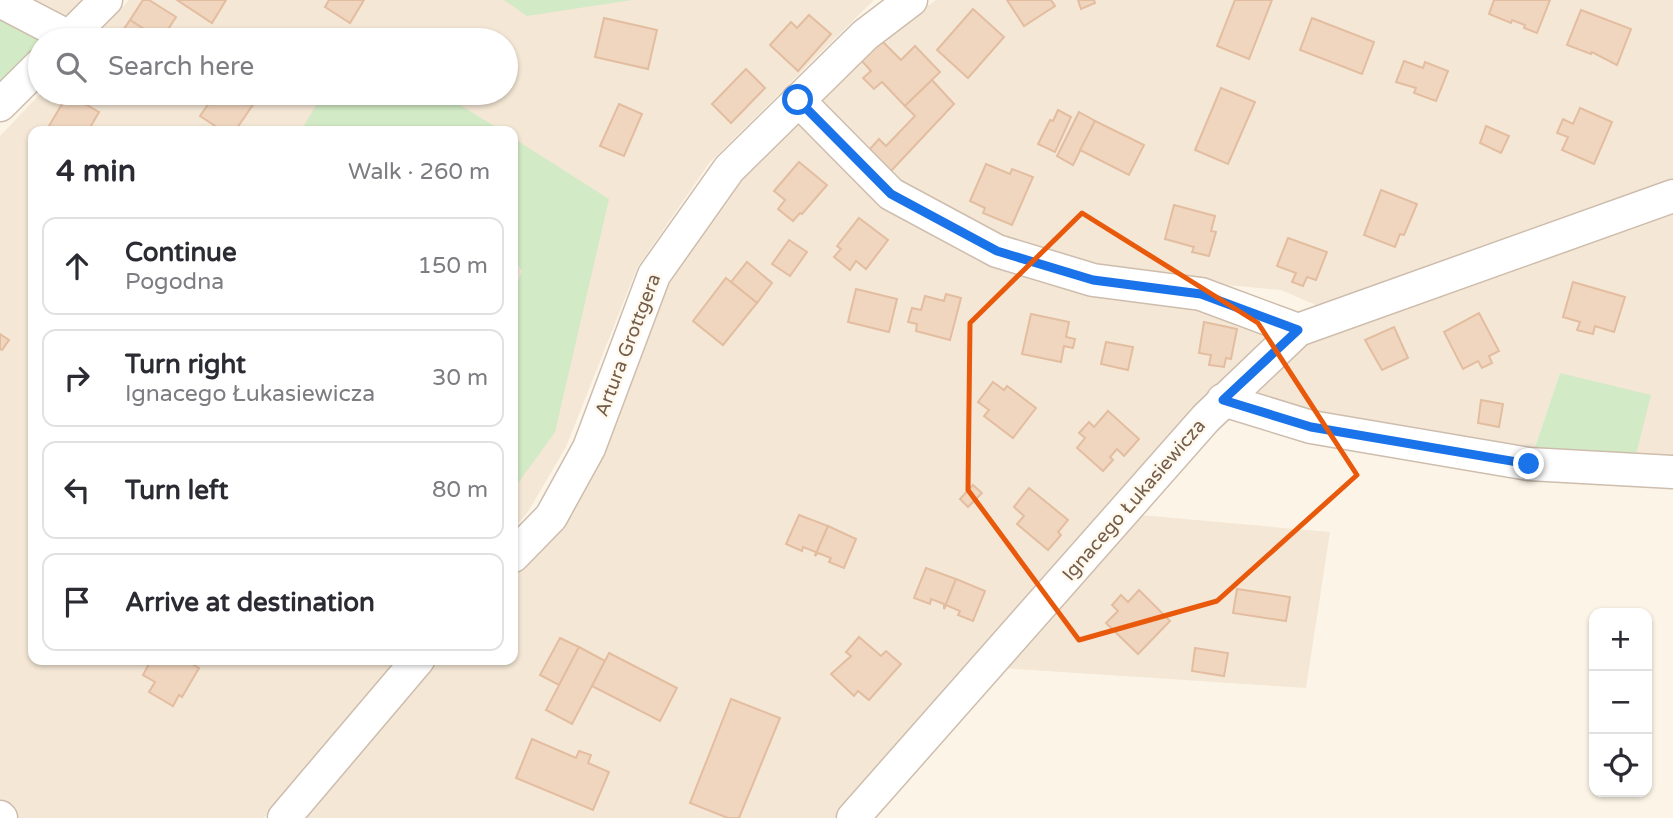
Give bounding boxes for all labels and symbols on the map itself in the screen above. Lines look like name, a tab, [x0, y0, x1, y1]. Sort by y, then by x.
route start	[782, 84, 813, 115]
street label: Artura Grottgera	[591, 271, 665, 419]
street label: Ignacego Łukasiewicza	[1058, 415, 1210, 585]
route end	[1513, 448, 1544, 479]

